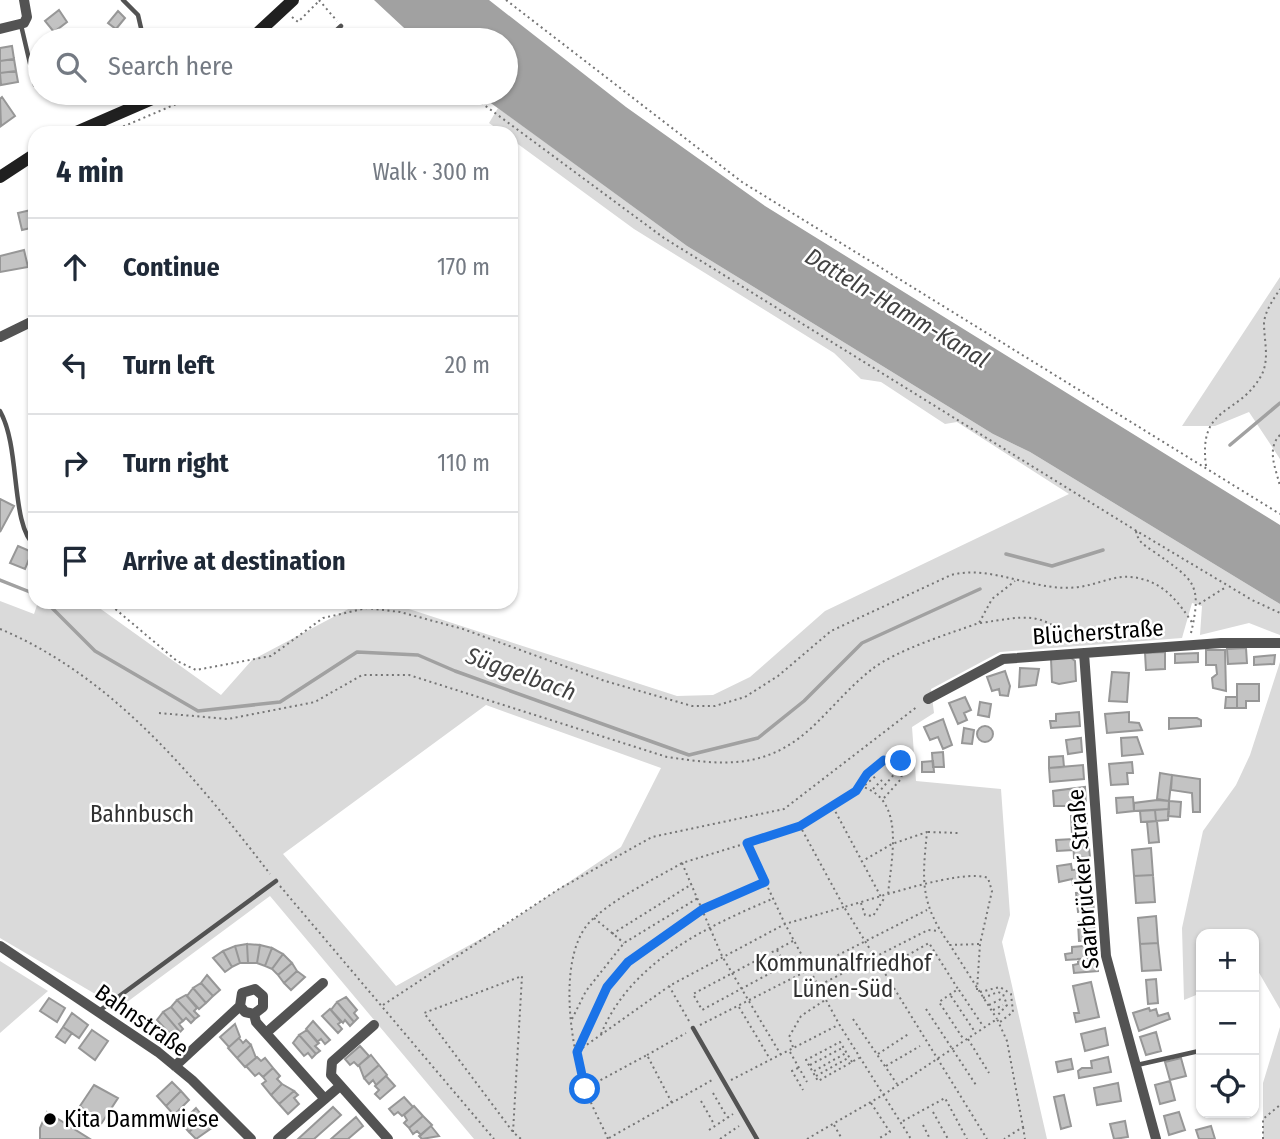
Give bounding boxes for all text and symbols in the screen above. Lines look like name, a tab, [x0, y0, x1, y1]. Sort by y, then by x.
search box	[28, 28, 518, 105]
icon: search	[52, 48, 90, 86]
text: Search here	[108, 51, 233, 82]
text: 4 min	[56, 154, 124, 190]
text: Walk · 300 m	[373, 158, 490, 186]
water label: Datteln-Hamm-Kanal	[800, 242, 994, 374]
icon: ahead	[56, 248, 94, 286]
text: Continue	[123, 252, 220, 283]
text: 170 m	[437, 253, 490, 281]
icon: left	[56, 346, 94, 384]
text: Turn left	[123, 350, 215, 381]
text: 20 m	[445, 351, 490, 379]
icon: right	[56, 444, 94, 482]
text: Turn right	[123, 448, 229, 479]
text: 110 m	[437, 449, 490, 477]
icon: arrive	[56, 542, 94, 580]
text: Arrive at destination	[123, 546, 346, 577]
street label: Blücherstraße	[1032, 613, 1164, 651]
water label: Süggelbach	[461, 641, 580, 707]
route end	[885, 745, 916, 776]
street label: Saarbrücker Straße	[1061, 788, 1105, 970]
park label: Bahnbusch	[90, 800, 194, 828]
map controls	[1196, 929, 1259, 1118]
button: +	[1196, 929, 1259, 992]
park label: Kommunalfriedhof Lünen-Süd	[755, 949, 933, 1003]
street label: Bahnstraße	[90, 978, 194, 1062]
button: −	[1196, 992, 1259, 1055]
button: locate	[1196, 1055, 1259, 1118]
route start	[569, 1073, 600, 1104]
place label: Kita Dammwiese	[64, 1105, 219, 1133]
marker: Kita Dammwiese	[42, 1111, 58, 1127]

